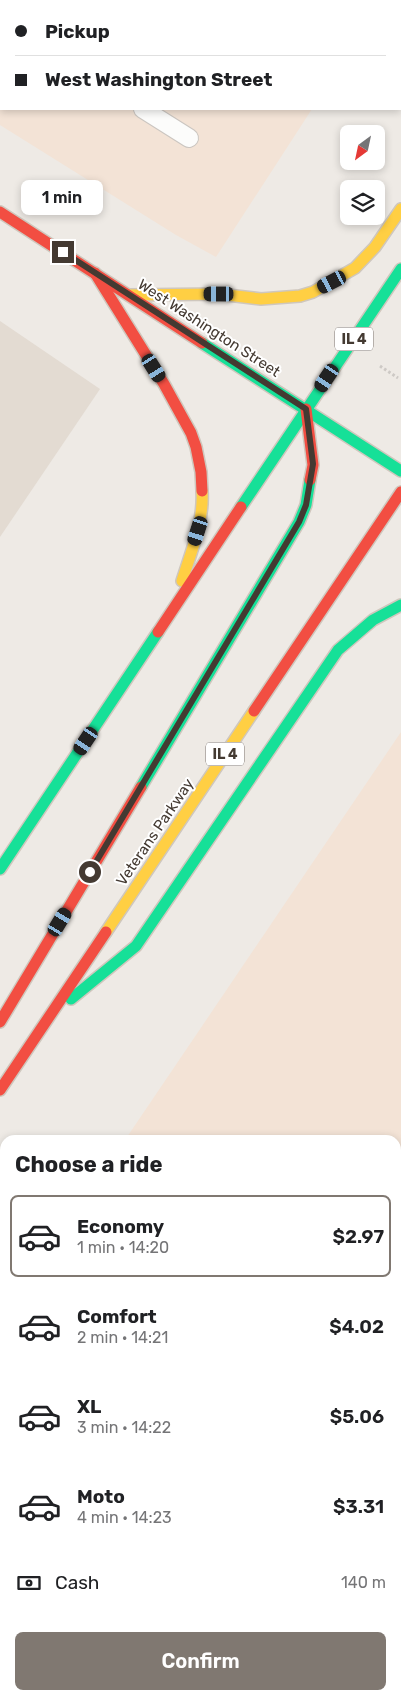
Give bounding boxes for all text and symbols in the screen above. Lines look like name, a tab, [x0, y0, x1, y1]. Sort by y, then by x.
text: Pickup	[45, 20, 110, 43]
text: West Washington Street	[45, 68, 272, 91]
north arrow	[340, 125, 385, 170]
map controls	[340, 125, 385, 225]
callout: 1 min	[22, 180, 104, 214]
button: layers	[340, 180, 385, 225]
text: 1 min	[42, 188, 82, 207]
route end	[52, 241, 74, 263]
car	[315, 269, 348, 295]
street label: West Washington Street	[134, 275, 284, 381]
car	[204, 287, 234, 302]
road number: IL 4	[335, 328, 373, 350]
car	[139, 351, 168, 385]
car	[312, 361, 341, 395]
car	[186, 514, 209, 548]
car	[71, 724, 100, 758]
road number: IL 4	[206, 742, 244, 766]
street label: Veterans Parkway	[112, 775, 198, 889]
route start	[79, 861, 101, 883]
car	[45, 905, 74, 939]
text: Choose a ride	[15, 1151, 162, 1178]
icon: car	[17, 1214, 62, 1259]
text: Economy	[77, 1215, 164, 1238]
text: $2.97	[332, 1225, 384, 1248]
text: 1 min · 14:20	[77, 1238, 169, 1257]
icon: car	[17, 1304, 62, 1349]
text: Comfort	[77, 1305, 157, 1328]
text: $4.02	[329, 1315, 384, 1338]
text: 2 min · 14:21	[77, 1328, 168, 1347]
icon: car	[17, 1394, 62, 1439]
text: XL	[77, 1395, 101, 1418]
text: $5.06	[330, 1405, 384, 1428]
text: 3 min · 14:22	[77, 1418, 171, 1437]
icon: car	[17, 1484, 62, 1529]
text: Moto	[77, 1485, 125, 1508]
text: $3.31	[333, 1495, 384, 1518]
text: 4 min · 14:23	[77, 1508, 172, 1527]
icon: cash	[15, 1569, 43, 1597]
text: Cash	[55, 1571, 99, 1594]
text: 140 m	[341, 1573, 386, 1592]
button: Confirm	[15, 1632, 386, 1690]

